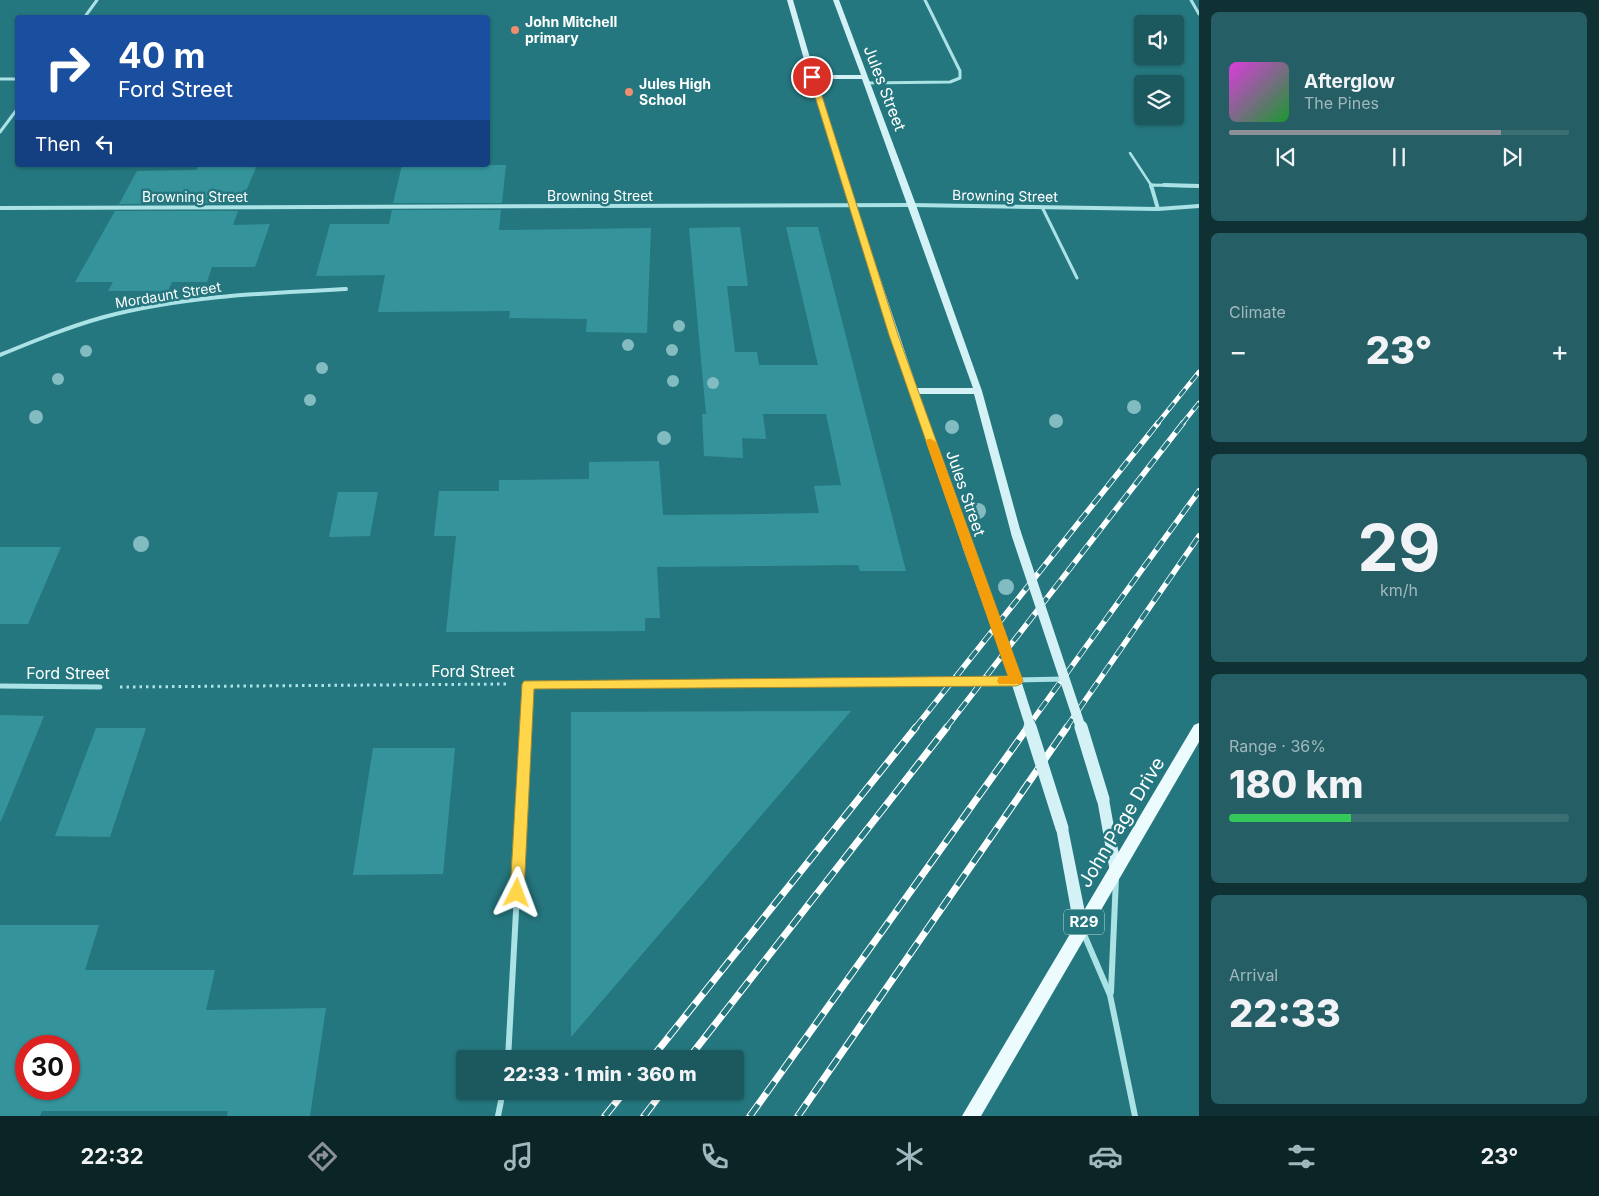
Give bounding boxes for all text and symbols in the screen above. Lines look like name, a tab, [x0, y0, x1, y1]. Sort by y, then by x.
place label: John Mitchell primary	[525, 13, 617, 46]
map controls	[1134, 15, 1184, 125]
button: sound	[1134, 15, 1184, 65]
marker: John Mitchell primary	[509, 24, 521, 36]
text: 40 m	[118, 34, 206, 76]
icon: right	[35, 35, 100, 100]
street label: Jules Street	[860, 42, 910, 134]
pin	[791, 56, 833, 98]
icon: arrive	[798, 63, 826, 91]
text: Afterglow	[1304, 70, 1395, 93]
place label: Jules High School	[639, 75, 711, 108]
button: layers	[1134, 75, 1184, 125]
text: Ford Street	[118, 76, 233, 102]
marker: Jules High School	[623, 86, 635, 98]
text: The Pines	[1304, 93, 1379, 113]
icon: left	[91, 130, 119, 158]
text: Then	[35, 133, 81, 156]
icon: previous	[1272, 143, 1300, 171]
icon: pause	[1385, 143, 1413, 171]
icon: next	[1498, 143, 1526, 171]
street label: Browning Street	[952, 186, 1058, 205]
street label: Browning Street	[547, 187, 653, 204]
street label: Browning Street	[142, 188, 248, 205]
street label: Mordaunt Street	[114, 278, 223, 311]
text: Climate	[1229, 302, 1286, 322]
text: 23°	[1366, 327, 1432, 373]
text: −	[1229, 334, 1248, 368]
text: +	[1550, 334, 1569, 368]
street label: Jules Street	[942, 447, 990, 539]
text: 29	[1357, 508, 1441, 587]
text: km/h	[1380, 580, 1418, 600]
street label: Ford Street	[431, 661, 515, 681]
street label: Ford Street	[26, 663, 110, 683]
text: Range · 36%	[1229, 736, 1326, 756]
street label: John Page Drive	[1073, 753, 1169, 892]
text: 180 km	[1229, 761, 1363, 807]
position arrow	[490, 866, 542, 918]
road number: R29	[1064, 910, 1104, 934]
text: Arrival	[1229, 965, 1278, 985]
text: 22:33	[1229, 990, 1341, 1036]
speed limit sign: 30	[15, 1035, 80, 1100]
text: 22:33 · 1 min · 360 m	[503, 1063, 697, 1086]
icon: directions	[305, 1139, 340, 1174]
icon: music	[501, 1139, 536, 1174]
icon: phone	[697, 1139, 732, 1174]
icon: climate	[892, 1139, 927, 1174]
icon: car	[1088, 1139, 1123, 1174]
icon: filters	[1284, 1139, 1319, 1174]
text: 22:32	[80, 1143, 144, 1169]
text: 23°	[1480, 1143, 1518, 1169]

